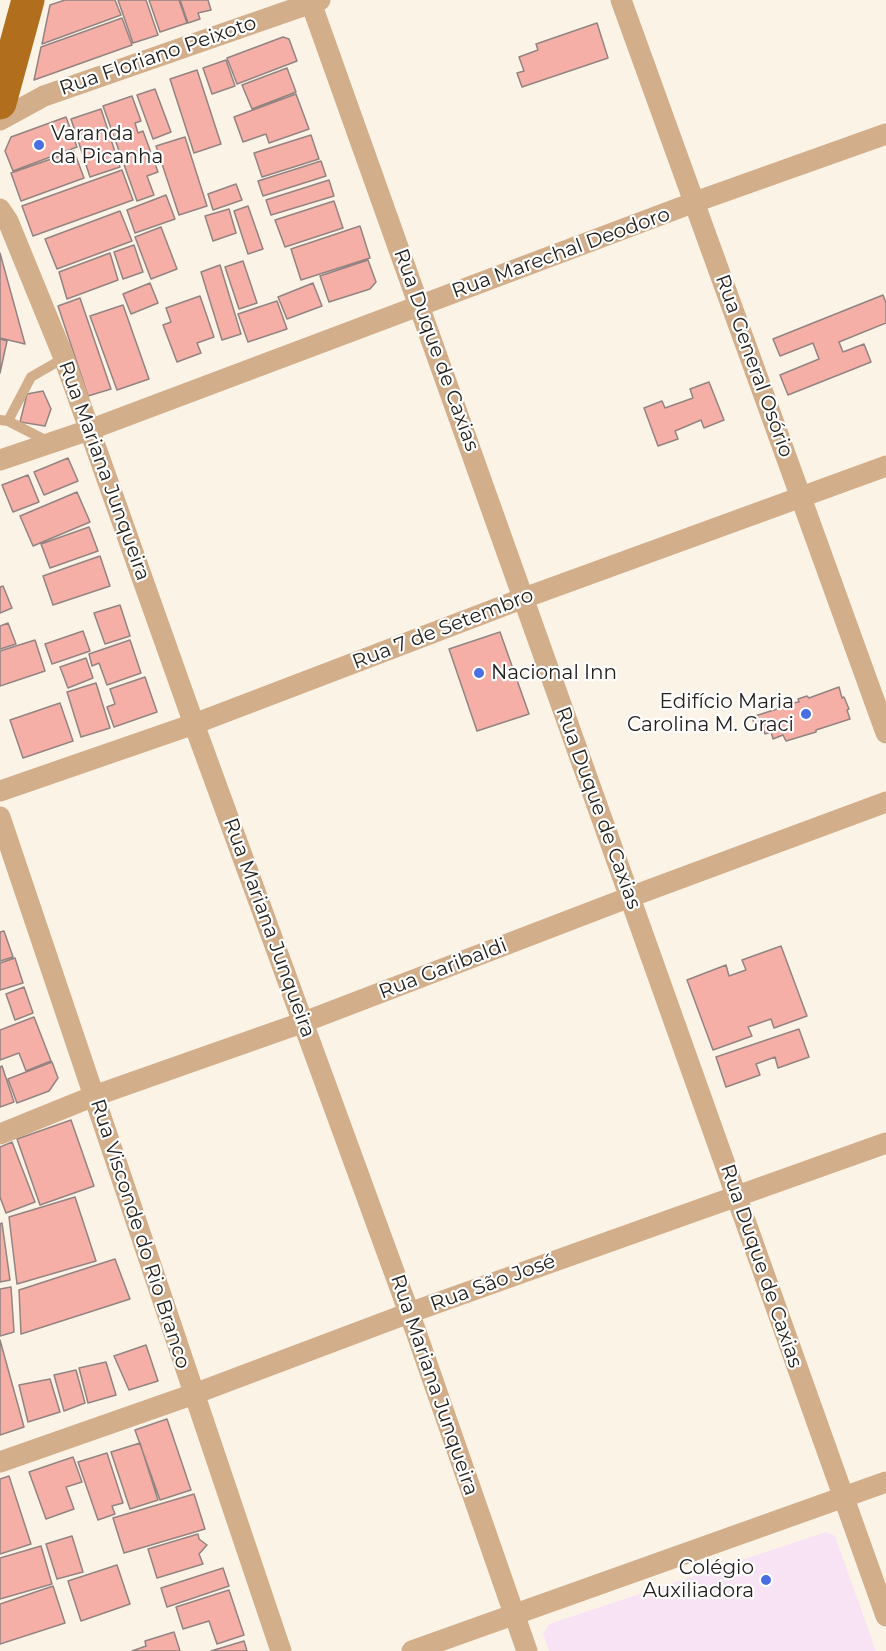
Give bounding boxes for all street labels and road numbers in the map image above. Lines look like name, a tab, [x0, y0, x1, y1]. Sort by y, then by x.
street label: Rua Floriano Peixoto	[56, 11, 260, 101]
street label: Rua Marechal Deodoro	[449, 202, 673, 304]
street label: Rua Duque de Caxias	[388, 246, 484, 454]
street label: Rua General Osório	[710, 271, 798, 461]
street label: Rua Mariana Junqueira	[53, 358, 155, 584]
street label: Rua 7 de Setembro	[349, 583, 537, 675]
street label: Rua Duque de Caxias	[550, 704, 646, 912]
street label: Rua Mariana Junqueira	[218, 815, 320, 1041]
street label: Rua Garibaldi	[376, 934, 510, 1004]
street label: Rua Visconde do Rio Branco	[85, 1096, 195, 1372]
street label: Rua Duque de Caxias	[715, 1161, 807, 1371]
street label: Rua São José	[427, 1249, 559, 1317]
street label: Rua Mariana Junqueira	[385, 1271, 483, 1499]

